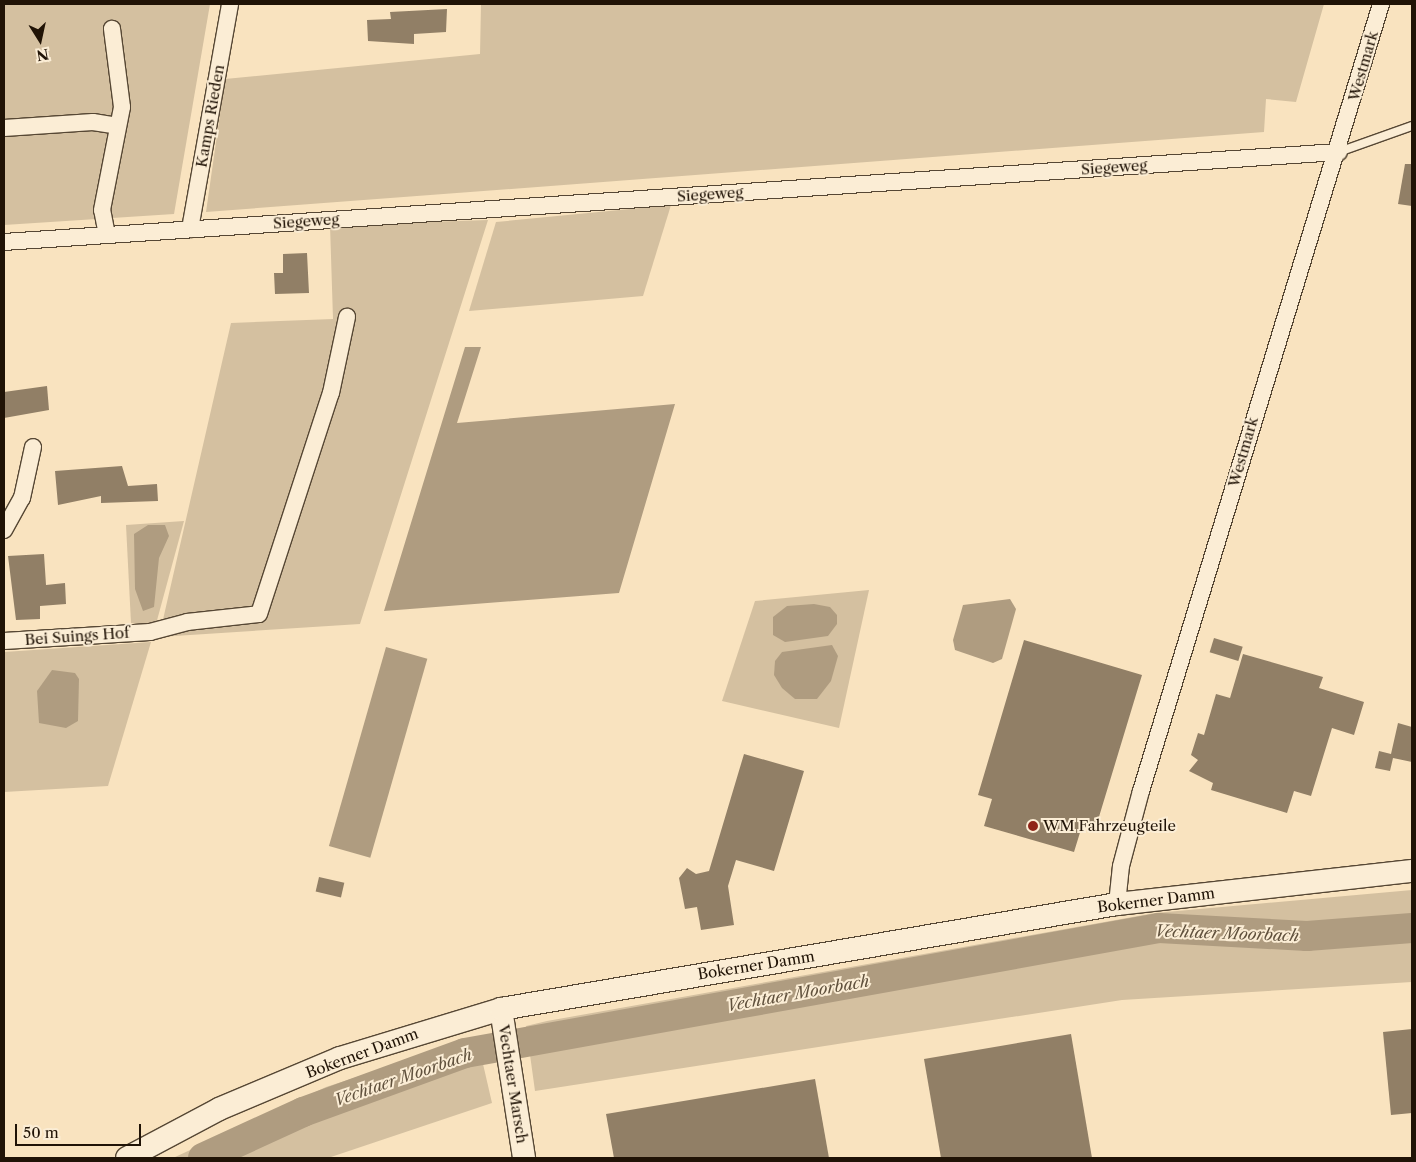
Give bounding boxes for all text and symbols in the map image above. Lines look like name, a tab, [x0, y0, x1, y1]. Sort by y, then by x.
north arrow	[15, 15, 65, 65]
street label: Westmark	[1344, 29, 1382, 103]
text: N	[35, 45, 50, 65]
street label: Kamps Rieden	[192, 63, 228, 169]
street label: Siegeweg	[1080, 156, 1148, 178]
street label: Siegeweg	[676, 183, 744, 205]
street label: Siegeweg	[272, 210, 340, 232]
street label: Westmark	[1224, 415, 1262, 489]
street label: Bei Suings Hof	[24, 623, 130, 649]
place label: WM Fahrzeugteile	[1043, 817, 1176, 835]
marker: WM Fahrzeugteile	[1027, 820, 1039, 832]
street label: Bokerner Damm	[1096, 884, 1216, 916]
water label: Vechtaer Moorbach	[1155, 921, 1299, 945]
street label: Bokerner Damm	[696, 947, 816, 983]
water label: Vechtaer Moorbach	[725, 971, 871, 1015]
street label: Vechtaer Marsch	[495, 1023, 531, 1145]
street label: Bokerner Damm	[303, 1024, 421, 1082]
water label: Vechtaer Moorbach	[332, 1044, 474, 1110]
scale bar	[18, 1114, 144, 1146]
text: 50 m	[23, 1123, 59, 1142]

